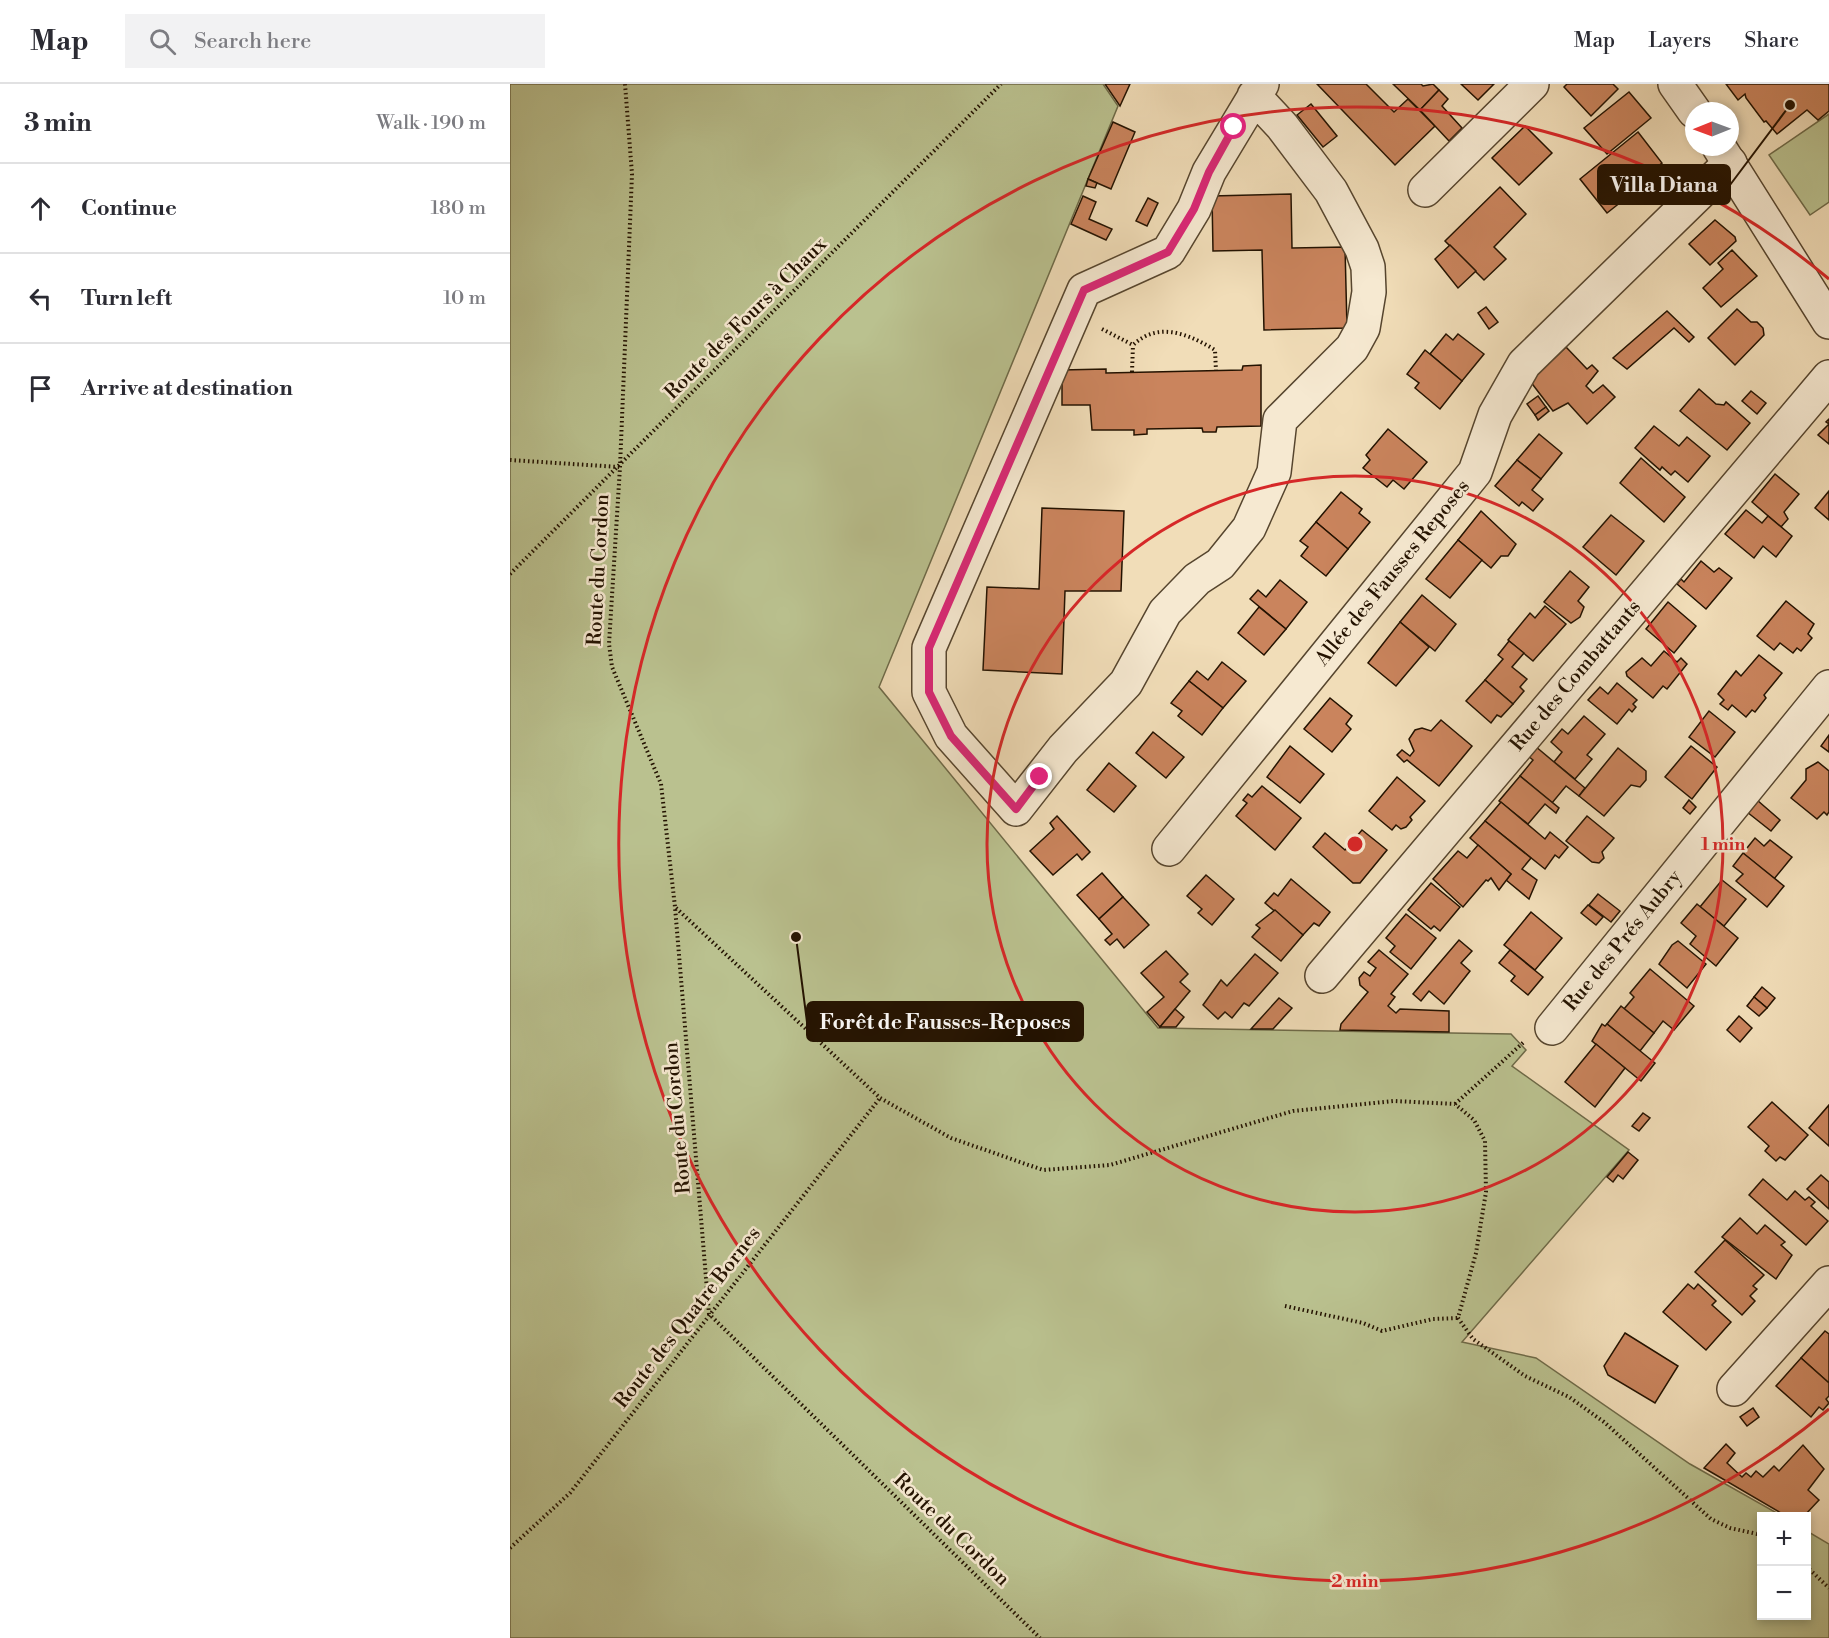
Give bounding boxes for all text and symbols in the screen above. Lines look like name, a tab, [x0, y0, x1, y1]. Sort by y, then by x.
search box	[125, 14, 545, 68]
text: Map	[30, 24, 89, 59]
icon: search	[146, 25, 179, 58]
text: Search here	[194, 28, 311, 55]
text: Map	[1574, 28, 1615, 54]
text: Layers	[1648, 28, 1711, 54]
text: Share	[1744, 28, 1799, 54]
north arrow	[1685, 102, 1739, 156]
text: 3 min	[24, 107, 92, 139]
text: Walk · 190 m	[376, 111, 486, 136]
route start	[1220, 113, 1246, 139]
callout: Villa Diana	[1598, 165, 1730, 204]
text: Villa Diana	[1609, 173, 1718, 199]
icon: ahead	[24, 192, 57, 225]
text: Continue	[81, 195, 177, 222]
text: 180 m	[431, 196, 486, 221]
street label: Route des Fours à Chaux	[660, 232, 833, 405]
icon: left	[24, 282, 57, 315]
text: Turn left	[81, 285, 172, 312]
text: 10 m	[443, 286, 486, 311]
icon: arrive	[24, 372, 57, 405]
text: Arrive at destination	[81, 375, 293, 402]
street label: Allée des Fausses Reposes	[1310, 475, 1476, 672]
street label: Route du Cordon	[583, 493, 615, 647]
street label: Rue des Combattants	[1505, 595, 1647, 757]
route end	[1026, 763, 1052, 789]
text: 1 min	[1701, 833, 1745, 856]
centre of rings	[1345, 834, 1365, 854]
street label: Rue des Prés Aubry	[1558, 865, 1688, 1017]
callout: Forêt de Fausses-Reposes	[807, 1002, 1083, 1041]
text: Forêt de Fausses-Reposes	[819, 1010, 1071, 1036]
street label: Route du Cordon	[659, 1041, 697, 1195]
street label: Route des Quatre Bornes	[609, 1222, 767, 1414]
street label: Route du Cordon	[888, 1468, 1015, 1592]
map controls	[1757, 1512, 1811, 1620]
button: +	[1757, 1512, 1811, 1566]
button: −	[1757, 1566, 1811, 1620]
text: 2 min	[1331, 1570, 1379, 1593]

